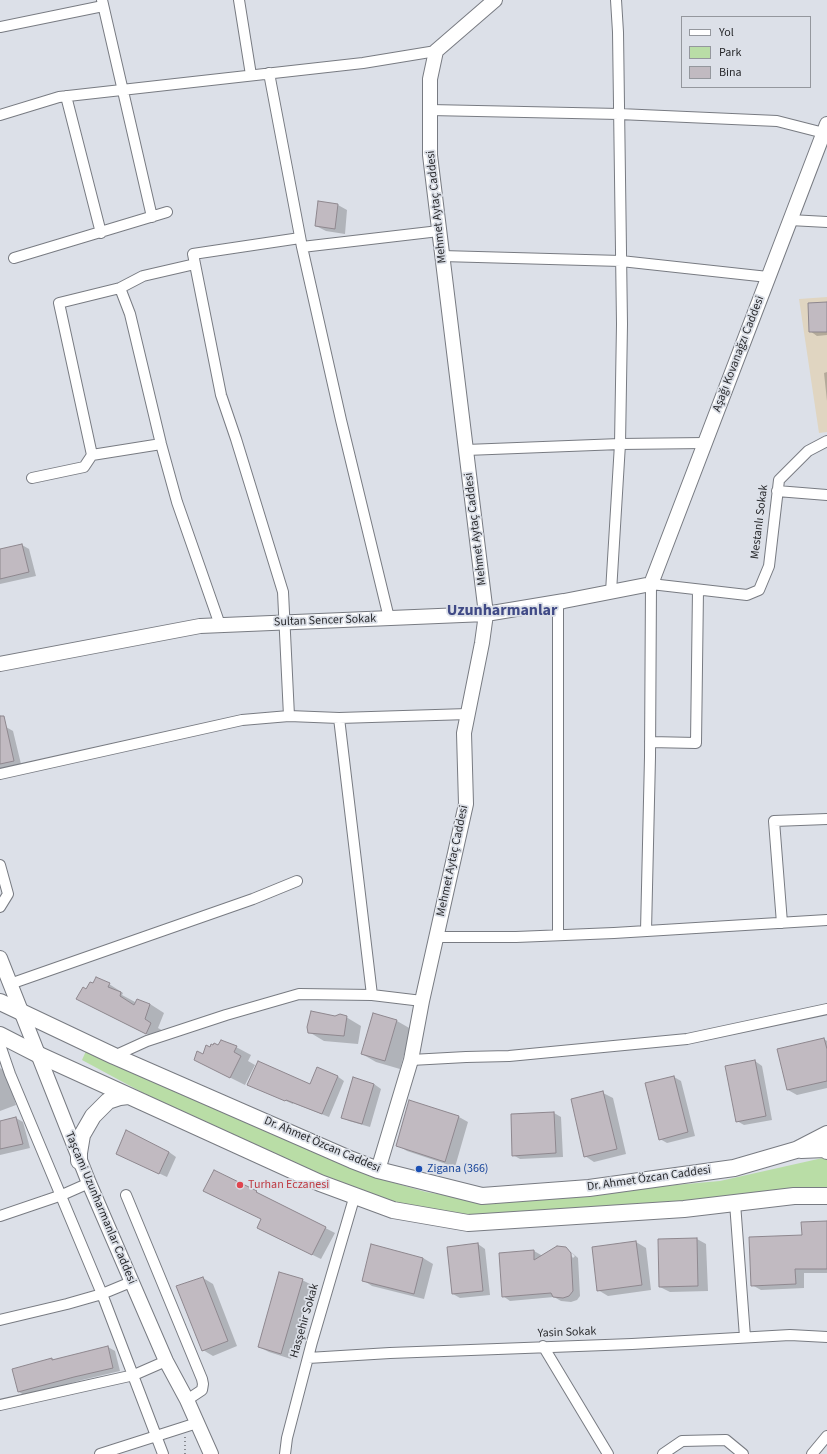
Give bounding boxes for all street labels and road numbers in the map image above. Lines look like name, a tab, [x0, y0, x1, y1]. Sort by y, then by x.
street label: Mehmet Aytaç Caddesi	[424, 150, 450, 264]
street label: Aşağı Kovanağzı Caddesi	[710, 294, 768, 414]
street label: Mehmet Aytaç Caddesi	[462, 472, 490, 586]
street label: Mestanlı Sokak	[748, 484, 772, 560]
street label: Sultan Sencer Sokak	[274, 612, 376, 630]
street label: Mehmet Aytaç Caddesi	[434, 804, 472, 918]
street label: Dr. Ahmet Özcan Caddesi	[262, 1114, 382, 1176]
street label: Taşcami Uzunharmanlar Caddesi	[61, 1130, 139, 1286]
street label: Dr. Ahmet Özcan Caddesi	[586, 1163, 712, 1195]
street label: Hasşehir Sokak	[288, 1282, 322, 1360]
street label: Yasin Sokak	[537, 1325, 597, 1341]

